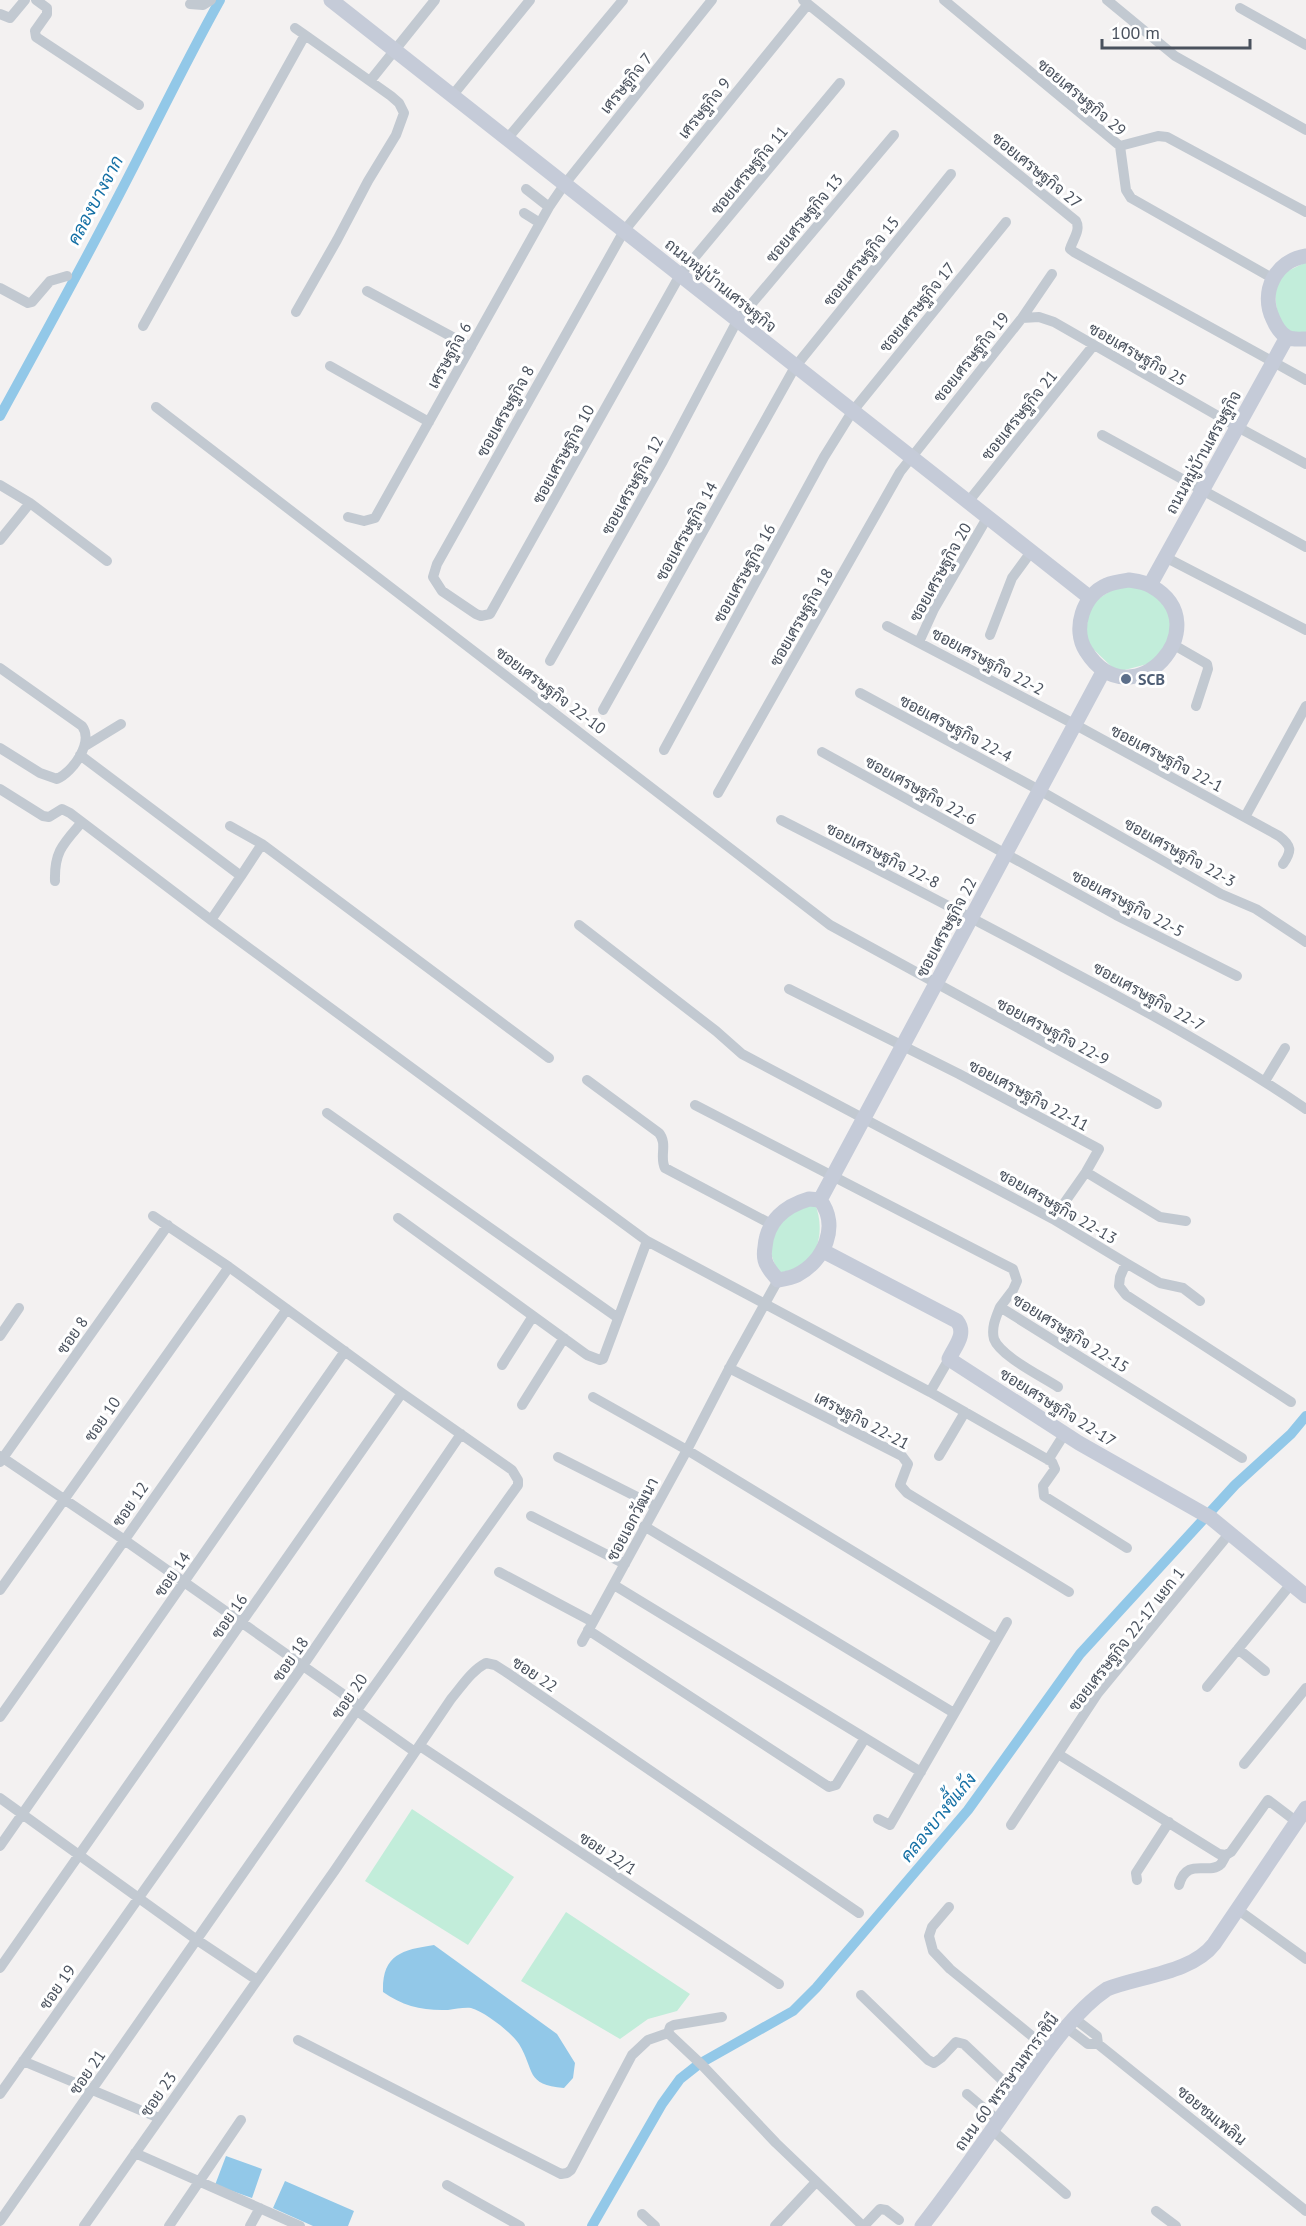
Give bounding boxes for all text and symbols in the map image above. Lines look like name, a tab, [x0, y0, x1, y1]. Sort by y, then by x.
scale bar	[1102, 12, 1250, 50]
text: 100 m	[1111, 21, 1160, 44]
street label: เศรษฐกิจ 7	[595, 48, 657, 118]
street label: ซอยเศรษฐกิจ 29	[1033, 54, 1131, 141]
street label: เศรษฐกิจ 9	[673, 73, 735, 143]
street label: ซอยเศรษฐกิจ 11	[706, 121, 793, 219]
street label: ซอยเศรษฐกิจ 27	[987, 128, 1086, 213]
water label: คลองบางจาก	[62, 151, 128, 249]
street label: ซอยเศรษฐกิจ 13	[761, 169, 848, 267]
street label: ซอยเศรษฐกิจ 15	[819, 212, 904, 311]
street label: ถนนหมู่บ้านเศรษฐกิจ	[660, 234, 781, 338]
street label: ซอยเศรษฐกิจ 17	[875, 258, 960, 357]
street label: ซอยเศรษฐกิจ 19	[929, 308, 1014, 407]
street label: เศรษฐกิจ 6	[423, 318, 476, 392]
street label: ซอยเศรษฐกิจ 25	[1085, 318, 1191, 391]
street label: ซอยเศรษฐกิจ 8	[472, 362, 539, 461]
street label: ซอยเศรษฐกิจ 21	[977, 366, 1062, 465]
street label: ถนนหมู่บ้านเศรษฐกิจ	[1161, 387, 1247, 518]
street label: ซอยเศรษฐกิจ 10	[528, 401, 599, 507]
street label: ซอยเศรษฐกิจ 12	[597, 432, 668, 538]
street label: ซอยเศรษฐกิจ 14	[651, 478, 722, 584]
street label: ซอยเศรษฐกิจ 20	[905, 519, 976, 625]
street label: ซอยเศรษฐกิจ 16	[709, 520, 780, 626]
street label: ซอยเศรษฐกิจ 18	[765, 564, 838, 670]
street label: ซอยเศรษฐกิจ 22-2	[928, 623, 1048, 700]
street label: ซอยเศรษฐกิจ 22-10	[491, 642, 610, 739]
place label: SCB	[1138, 669, 1165, 689]
marker: SCB	[1119, 672, 1133, 686]
street label: ซอยเศรษฐกิจ 22-4	[896, 690, 1016, 767]
street label: ซอยเศรษฐกิจ 22-1	[1107, 720, 1227, 797]
street label: ซอยเศรษฐกิจ 22-6	[861, 751, 980, 830]
street label: ซอยเศรษฐกิจ 22-3	[1120, 813, 1239, 892]
street label: ซอยเศรษฐกิจ 22-8	[823, 818, 943, 893]
street label: ซอยเศรษฐกิจ 22-5	[1068, 865, 1188, 942]
street label: ซอยเศรษฐกิจ 22	[911, 874, 982, 981]
street label: ซอยเศรษฐกิจ 22-7	[1089, 957, 1208, 1036]
street label: ซอยเศรษฐกิจ 22-9	[993, 993, 1113, 1070]
street label: ซอยเศรษฐกิจ 22-11	[965, 1055, 1093, 1136]
street label: ซอยเศรษฐกิจ 22-13	[995, 1164, 1121, 1249]
street label: ซอยเศรษฐกิจ 22-15	[1009, 1289, 1133, 1378]
street label: ซอย 8	[52, 1312, 92, 1358]
street label: ซอยเศรษฐกิจ 22-17	[996, 1363, 1120, 1452]
street label: เศรษฐกิจ 22-21	[811, 1387, 913, 1454]
street label: ซอย 10	[79, 1393, 125, 1445]
street label: ซอยเอกวัฒนา	[602, 1474, 662, 1564]
street label: ซอย 12	[107, 1478, 153, 1530]
street label: ซอย 14	[149, 1548, 195, 1600]
street label: ซอยเศรษฐกิจ 22-17 แยก 1	[1064, 1563, 1189, 1716]
street label: ซอย 16	[206, 1590, 252, 1642]
street label: ซอย 18	[267, 1633, 313, 1685]
street label: ซอย 22	[509, 1652, 561, 1696]
street label: ซอย 20	[326, 1670, 372, 1722]
water label: คลองบางขี้แก้ง	[892, 1765, 981, 1866]
street label: ซอย 22/1	[576, 1827, 640, 1879]
street label: ซอย 19	[34, 1961, 80, 2013]
street label: ถนน 60 พรรษามหาราชินี	[949, 2009, 1062, 2154]
street label: ซอย 21	[64, 2046, 110, 2098]
street label: ซอย 23	[135, 2068, 181, 2120]
street label: ซอยชมเพลิน	[1173, 2081, 1251, 2149]

